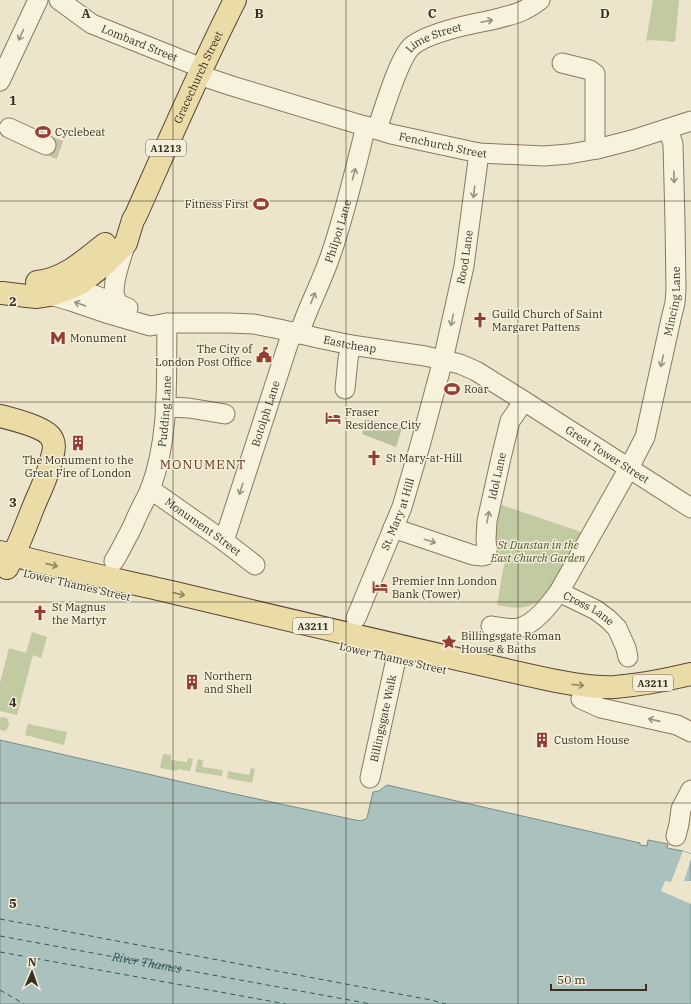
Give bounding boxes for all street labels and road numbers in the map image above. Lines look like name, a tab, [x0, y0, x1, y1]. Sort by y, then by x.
street label: Lime Street	[402, 20, 463, 55]
street label: Lombard Street	[99, 21, 180, 65]
street label: Gracechurch Street	[171, 28, 226, 126]
street label: Fenchurch Street	[398, 129, 487, 160]
road number: A1213	[146, 140, 186, 156]
street label: Philpot Lane	[321, 198, 354, 265]
street label: Rood Lane	[453, 229, 476, 286]
street label: Mincing Lane	[660, 266, 683, 337]
street label: Eastcheap	[322, 332, 378, 356]
street label: Pudding Lane	[154, 375, 174, 448]
street label: Botolph Lane	[248, 379, 283, 448]
street label: Great Tower Street	[563, 422, 652, 486]
street label: Idol Lane	[485, 451, 509, 501]
street label: St. Mary at Hill	[378, 476, 417, 552]
street label: Monument Street	[162, 495, 244, 559]
street label: Lower Thames Street	[22, 566, 132, 604]
street label: Cross Lane	[561, 588, 617, 628]
road number: A3211	[293, 618, 333, 634]
street label: Lower Thames Street	[338, 639, 448, 677]
street label: Billingsgate Walk	[367, 673, 399, 763]
road number: A3211	[633, 675, 673, 691]

